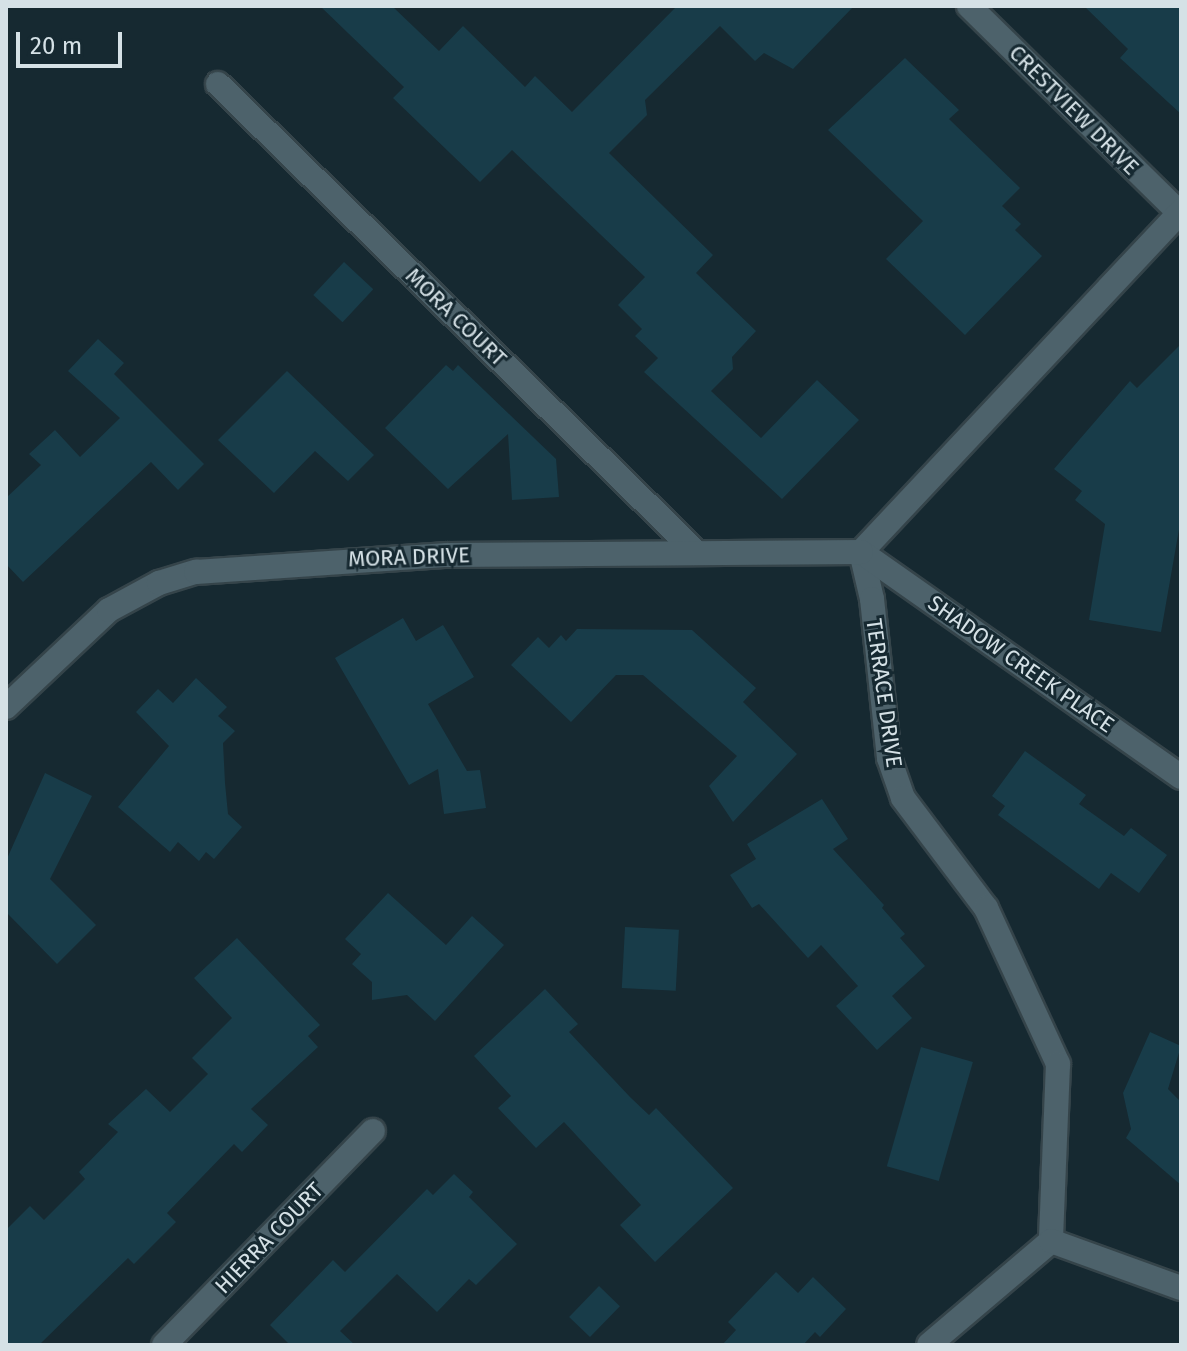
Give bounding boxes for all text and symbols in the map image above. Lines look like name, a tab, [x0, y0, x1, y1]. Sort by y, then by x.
scale bar	[20, 16, 126, 66]
text: 20 m	[30, 32, 82, 60]
street label: CRESTVIEW DRIVE	[1004, 40, 1144, 180]
street label: MORA COURT	[400, 262, 512, 372]
street label: MORA DRIVE	[348, 542, 470, 572]
street label: SHADOW CREEK PLACE	[923, 590, 1119, 738]
street label: TERRACE DRIVE	[860, 617, 908, 769]
street label: HIERRA COURT	[209, 1177, 329, 1299]

